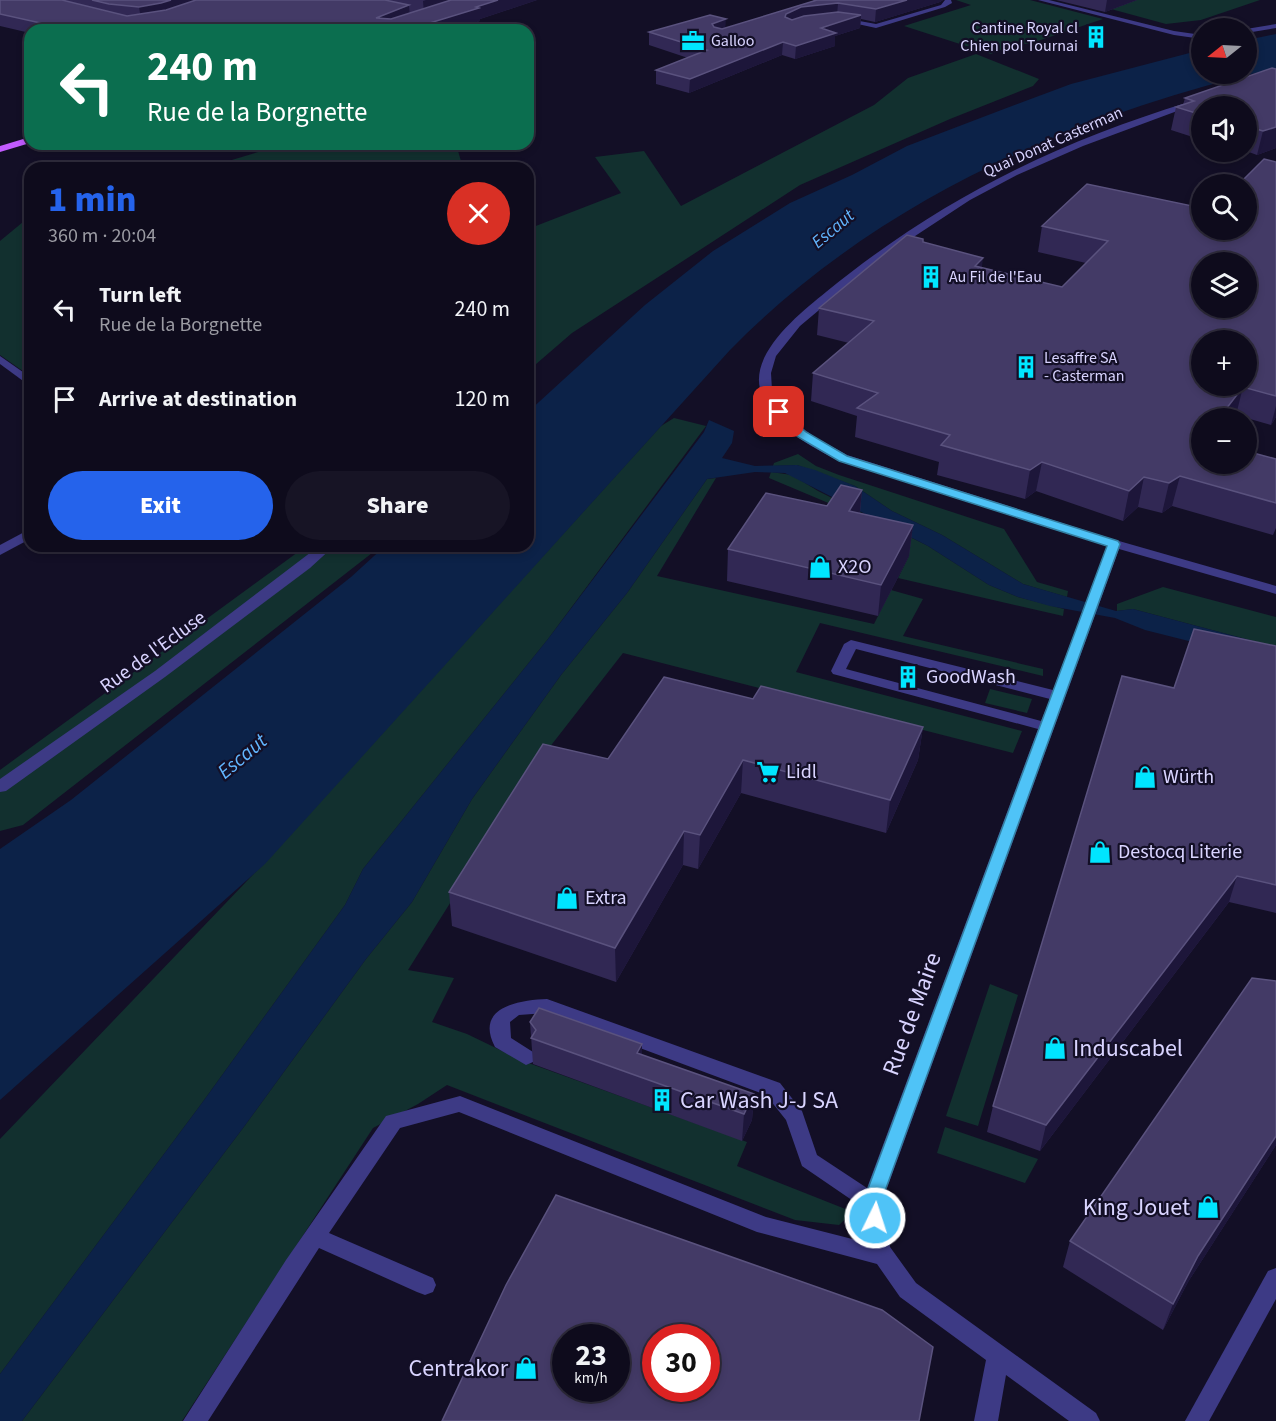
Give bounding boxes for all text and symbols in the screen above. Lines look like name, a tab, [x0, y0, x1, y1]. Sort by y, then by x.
place label: Cantine Royal cl Chien pol Tournai	[960, 17, 1078, 57]
north arrow	[1191, 18, 1257, 84]
map controls	[1191, 18, 1257, 474]
building icon: Cantine Royal cl Chien pol Tournai	[1083, 24, 1109, 50]
office icon: Galloo	[680, 28, 706, 54]
place label: Galloo	[711, 30, 754, 52]
text: 240 m	[147, 37, 258, 97]
icon: left	[48, 48, 126, 126]
text: Rue de la Borgnette	[147, 93, 367, 132]
button: sound	[1191, 96, 1257, 162]
street label: Quai Donat Casterman	[980, 101, 1126, 183]
text: 1 min	[48, 174, 136, 225]
button: search	[1191, 174, 1257, 240]
button: close	[447, 182, 510, 245]
water label: Escaut	[806, 203, 861, 254]
text: 360 m · 20:04	[48, 222, 156, 250]
button: layers	[1191, 252, 1257, 318]
building icon: Au Fil de l'Eau	[918, 264, 944, 290]
place label: Au Fil de l'Eau	[949, 266, 1042, 288]
text: Turn left	[99, 279, 181, 311]
icon: left	[48, 293, 81, 326]
text: 240 m	[455, 293, 510, 325]
text: Rue de la Borgnette	[99, 311, 262, 339]
button: +	[1191, 330, 1257, 396]
place label: Lesaffre SA - Casterman	[1044, 347, 1125, 387]
building icon: Lesaffre SA - Casterman	[1013, 354, 1039, 380]
icon: arrive	[48, 383, 81, 416]
text: Arrive at destination	[99, 383, 297, 415]
text: 120 m	[455, 383, 510, 415]
pin	[753, 386, 804, 437]
icon: arrive	[762, 395, 795, 428]
button: −	[1191, 408, 1257, 474]
button: Exit	[48, 471, 273, 540]
button: Share	[285, 471, 510, 540]
place label: X2O	[838, 553, 871, 581]
shop icon: X2O	[807, 554, 833, 580]
street label: Rue de l'Ecluse	[94, 604, 212, 700]
place label: GoodWash	[926, 663, 1016, 691]
building icon: GoodWash	[895, 664, 921, 690]
water label: Escaut	[211, 725, 274, 786]
place label: Lidl	[786, 758, 817, 786]
supermarket icon: Lidl	[755, 759, 781, 785]
place label: Würth	[1163, 763, 1214, 791]
shop icon: Würth	[1132, 764, 1158, 790]
place label: Destocq Literie	[1118, 838, 1242, 866]
shop icon: Destocq Literie	[1087, 839, 1113, 865]
place label: Extra	[585, 884, 627, 912]
shop icon: Extra	[554, 885, 580, 911]
street label: Rue de Maire	[874, 947, 950, 1081]
place label: Induscabel	[1073, 1031, 1183, 1066]
shop icon: Induscabel	[1042, 1035, 1068, 1061]
place label: Car Wash J-J SA	[680, 1083, 838, 1118]
building icon: Car Wash J-J SA	[649, 1087, 675, 1113]
position arrow	[843, 1186, 907, 1250]
place label: King Jouet	[1083, 1190, 1190, 1225]
shop icon: King Jouet	[1195, 1194, 1221, 1220]
speed limit sign: 30	[642, 1324, 720, 1402]
text: 23	[575, 1334, 607, 1377]
place label: Centrakor	[409, 1351, 509, 1386]
shop icon: Centrakor	[513, 1355, 539, 1381]
text: km/h	[574, 1368, 608, 1389]

